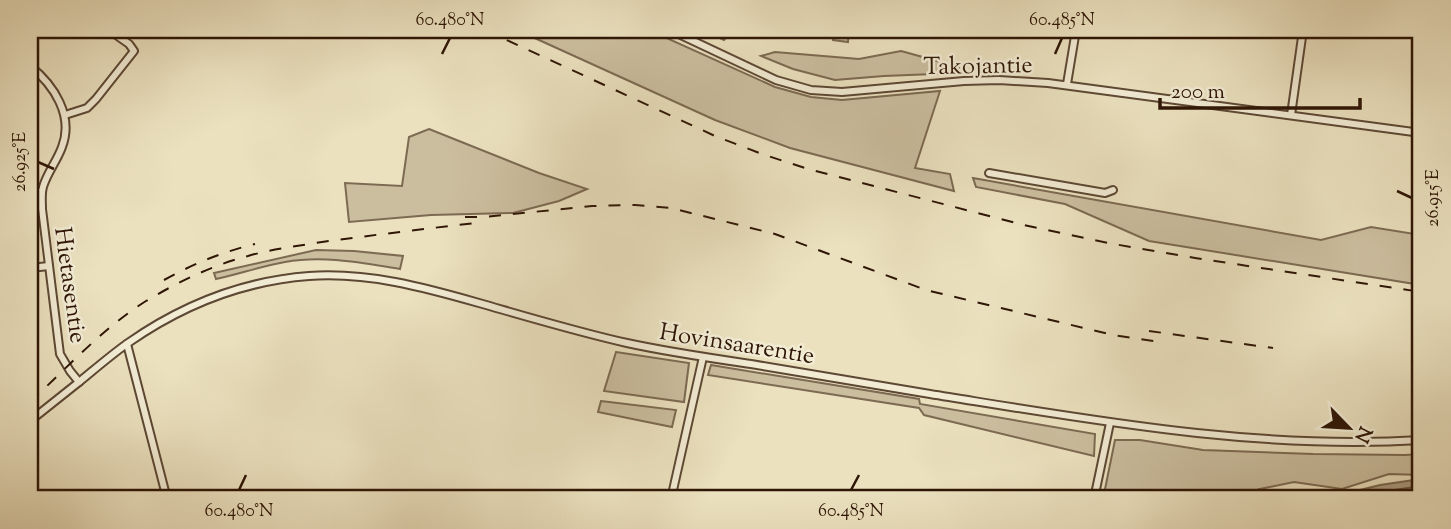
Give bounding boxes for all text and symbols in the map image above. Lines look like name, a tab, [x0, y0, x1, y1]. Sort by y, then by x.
text: 60.480°N	[416, 8, 484, 34]
text: 60.485°N	[1029, 8, 1095, 34]
street label: Takojantie	[923, 49, 1033, 85]
scale bar	[1160, 66, 1360, 110]
text: 200 m	[1171, 78, 1225, 108]
text: 26.925°E	[8, 132, 34, 192]
text: 26.915°E	[1421, 169, 1447, 227]
street label: Hietasentie	[44, 225, 94, 345]
street label: Hovinsaarentie	[657, 316, 817, 374]
north arrow	[1314, 392, 1384, 462]
text: N	[1347, 422, 1378, 447]
text: 60.480°N	[205, 499, 273, 525]
text: 60.485°N	[818, 499, 884, 525]

